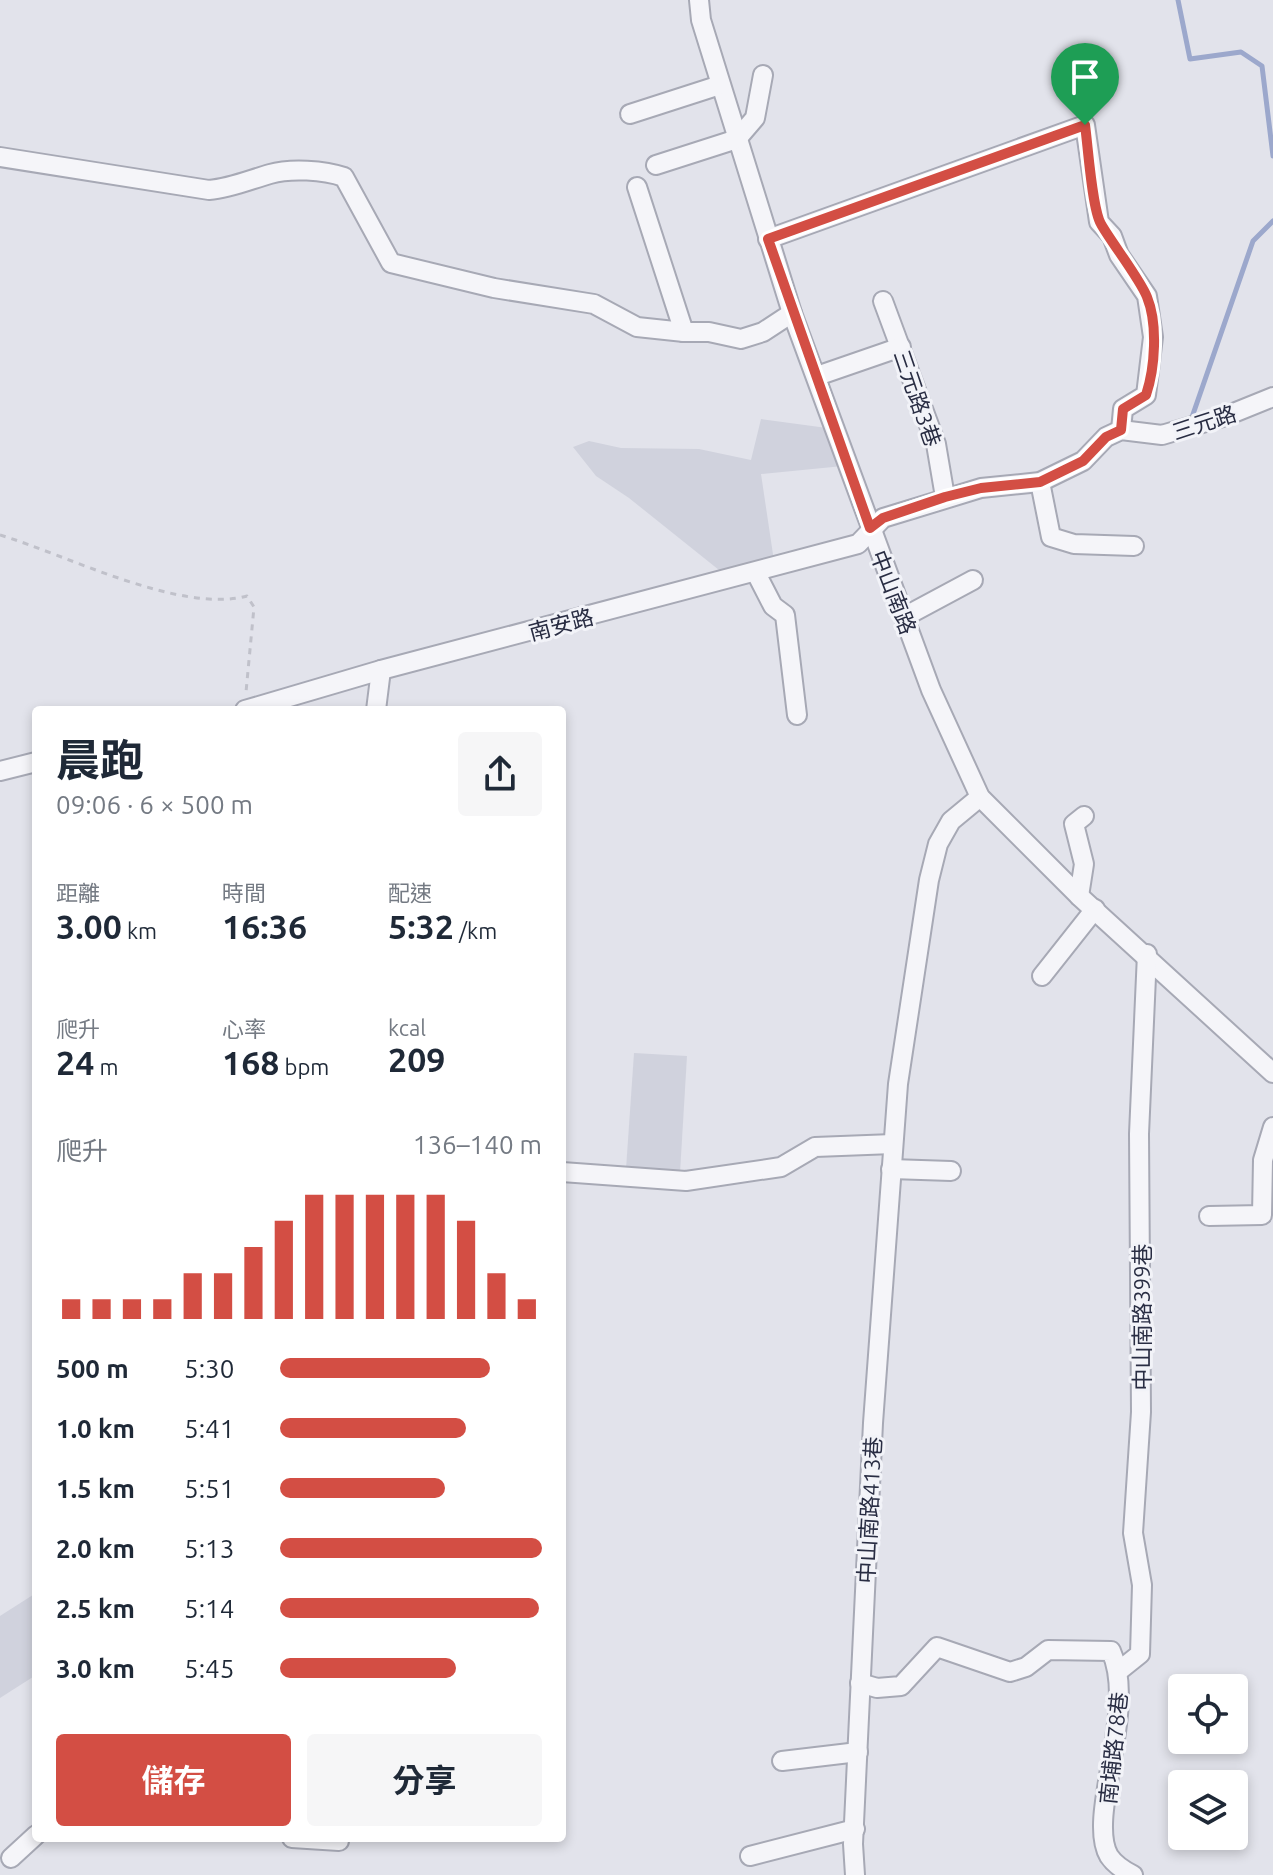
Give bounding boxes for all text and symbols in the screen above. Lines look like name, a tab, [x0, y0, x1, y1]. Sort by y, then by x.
pin	[1051, 43, 1119, 125]
icon: arrive	[1063, 55, 1107, 99]
street label: 三元路3巷	[890, 346, 946, 450]
street label: 三元路	[1169, 400, 1239, 444]
street label: 中山南路	[867, 546, 921, 638]
street label: 南安路	[526, 603, 596, 645]
button: share	[458, 732, 542, 816]
text: 晨跑	[56, 735, 144, 784]
text: 09:06 · 6 × 500 m	[56, 790, 253, 819]
text: 距離	[56, 880, 100, 905]
text: 時間	[222, 880, 266, 905]
text: 配速	[388, 880, 432, 905]
text: 3.00	[56, 907, 122, 945]
text: 16:36	[222, 907, 307, 945]
text: 5:32	[388, 907, 454, 945]
text: km	[122, 918, 157, 943]
text: /km	[454, 918, 497, 943]
text: kcal	[388, 1015, 426, 1040]
text: 爬升	[56, 1016, 100, 1041]
text: 心率	[222, 1016, 266, 1041]
text: 209	[388, 1040, 446, 1078]
text: 24	[56, 1043, 94, 1081]
text: 168	[222, 1043, 280, 1081]
text: m	[94, 1054, 118, 1079]
text: bpm	[280, 1054, 329, 1079]
text: 136–140 m	[413, 1130, 542, 1159]
text: 爬升	[56, 1136, 108, 1165]
street label: 中山南路399巷	[1129, 1243, 1154, 1391]
text: 500 m	[56, 1354, 129, 1383]
text: 5:30	[184, 1354, 234, 1383]
text: 1.0 km	[56, 1414, 135, 1443]
text: 5:41	[184, 1414, 234, 1443]
street label: 中山南路413巷	[853, 1436, 885, 1584]
text: 1.5 km	[56, 1474, 135, 1503]
text: 5:51	[184, 1474, 234, 1503]
text: 2.0 km	[56, 1534, 135, 1563]
text: 5:13	[184, 1534, 234, 1563]
text: 2.5 km	[56, 1594, 135, 1623]
text: 5:14	[184, 1594, 234, 1623]
text: 3.0 km	[56, 1654, 135, 1683]
text: 5:45	[184, 1654, 234, 1683]
map controls	[1168, 1674, 1248, 1850]
button: locate	[1168, 1674, 1248, 1754]
street label: 南埔路78巷	[1095, 1691, 1131, 1805]
button: 儲存	[56, 1734, 291, 1826]
button: 分享	[307, 1734, 542, 1826]
button: layers	[1168, 1770, 1248, 1850]

